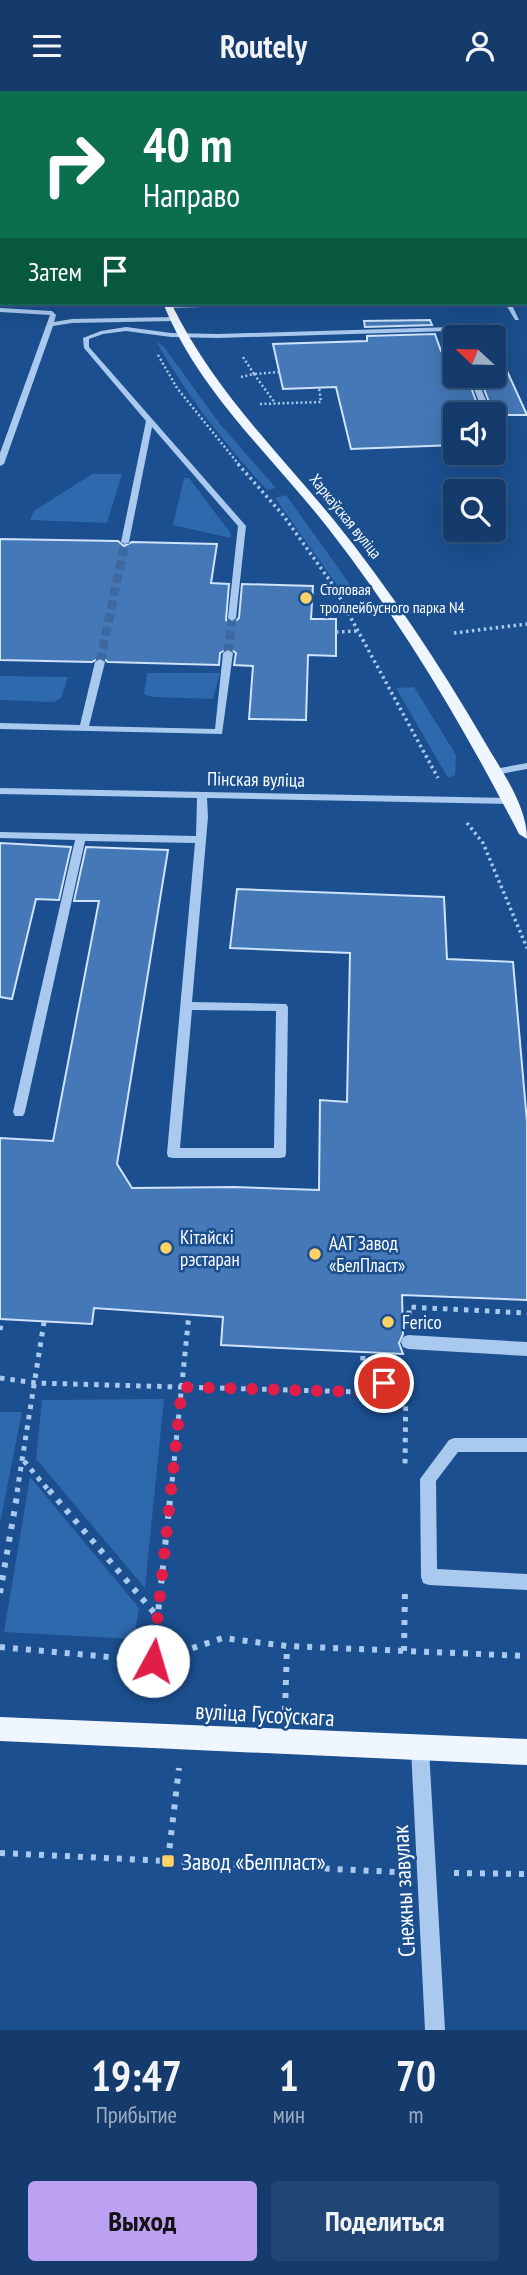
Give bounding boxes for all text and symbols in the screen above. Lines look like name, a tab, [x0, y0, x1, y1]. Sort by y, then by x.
text: Routely	[220, 25, 307, 67]
icon: menu	[28, 27, 66, 65]
icon: person	[461, 27, 499, 65]
text: 40 m	[143, 112, 232, 176]
icon: right	[28, 119, 119, 210]
text: Направо	[143, 174, 240, 216]
icon: arrive	[96, 252, 134, 290]
text: Затем	[28, 255, 82, 288]
north arrow	[443, 325, 506, 389]
map controls	[443, 325, 506, 542]
button: sound	[443, 402, 506, 465]
street label: Харкаўская вуліца	[306, 469, 386, 563]
button: search	[443, 479, 506, 542]
place label: Столовая троллейбусного парка N4	[320, 579, 465, 617]
marker: Столовая троллейбусного парка N4	[298, 590, 314, 606]
street label: Пінская вуліца	[207, 766, 305, 792]
place label: Кітайскі рэстаран	[180, 1225, 240, 1271]
place label: ААТ Завод «БелПласт»	[329, 1231, 405, 1277]
marker: Кітайскі рэстаран	[158, 1240, 174, 1256]
marker: ААТ Завод «БелПласт»	[307, 1246, 323, 1262]
place label: Ferico	[402, 1310, 442, 1334]
marker: Ferico	[380, 1314, 396, 1330]
pin	[354, 1353, 414, 1413]
icon: arrive	[365, 1364, 403, 1402]
position arrow	[116, 1624, 190, 1698]
street label: вуліца Гусоўскага	[195, 1696, 335, 1732]
street label: Снежны завулак	[385, 1824, 421, 1958]
place label: Завод «Белпласт»	[182, 1847, 326, 1876]
marker: Завод «Белпласт»	[160, 1853, 176, 1869]
text: 19:47	[91, 2048, 182, 2103]
text: 1	[279, 2048, 299, 2103]
text: 70	[396, 2048, 436, 2103]
text: Прибытие	[96, 2100, 177, 2129]
text: мин	[273, 2100, 305, 2129]
text: m	[408, 2100, 423, 2129]
button: Выход	[28, 2181, 257, 2261]
button: Поделиться	[271, 2181, 499, 2261]

